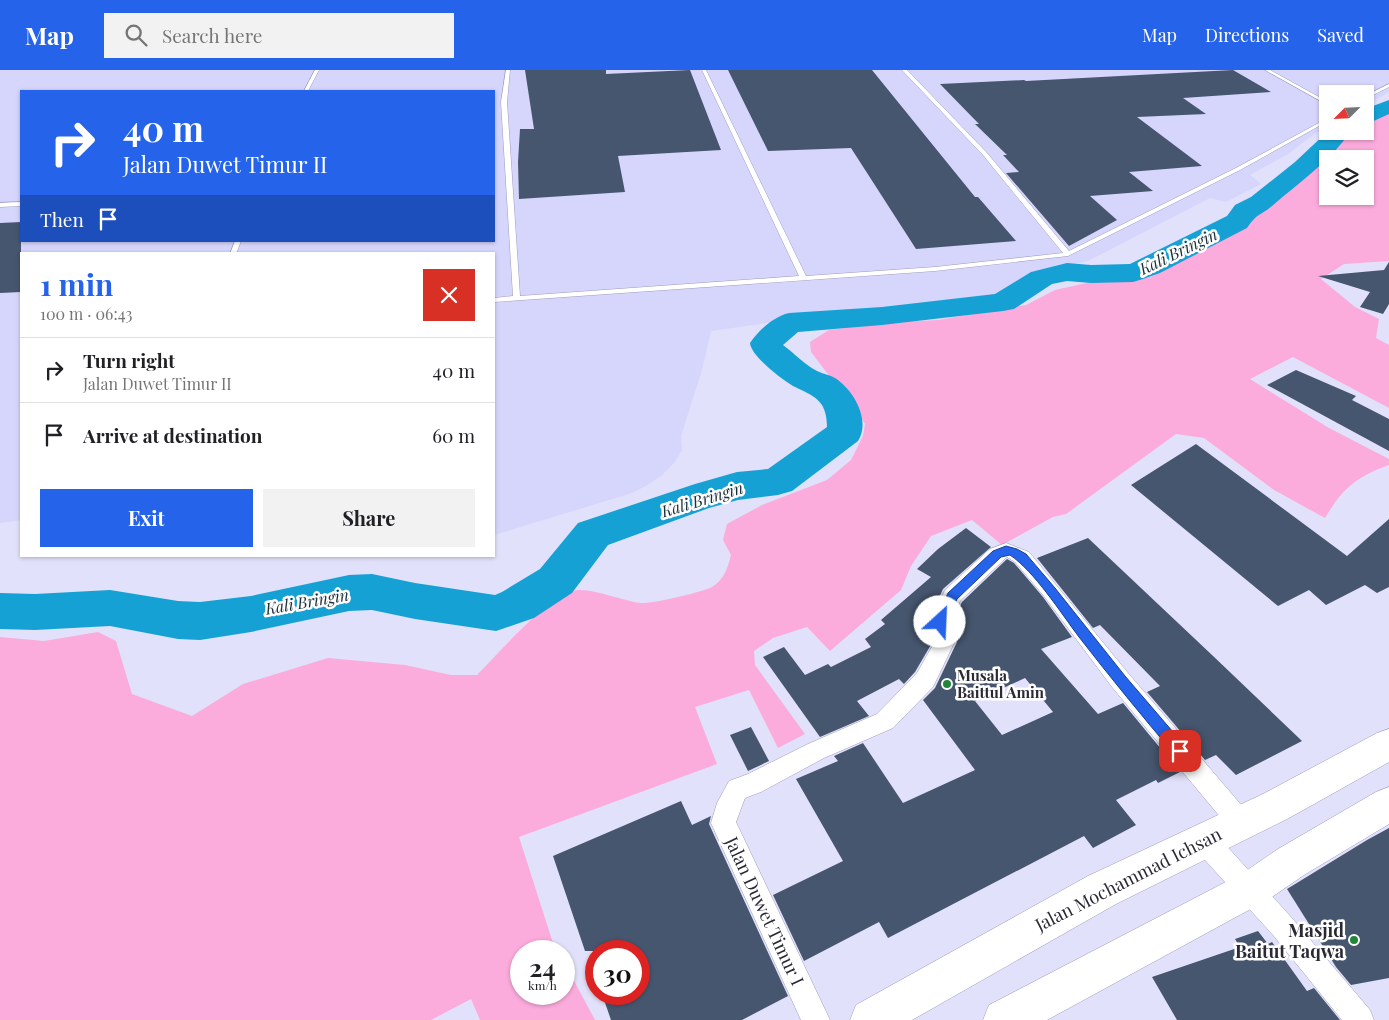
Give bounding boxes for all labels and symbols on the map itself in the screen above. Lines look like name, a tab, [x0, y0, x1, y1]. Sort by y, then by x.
north arrow	[1319, 85, 1374, 140]
water label: Kali Bringin	[1135, 223, 1221, 279]
water label: Kali Bringin	[658, 477, 745, 522]
water label: Kali Bringin	[263, 583, 350, 619]
position arrow	[913, 595, 965, 647]
place label: Musala Baittul Amin	[957, 665, 1045, 702]
marker: Musala Baittul Amin	[941, 678, 953, 690]
pin	[1159, 730, 1201, 772]
street label: Jalan Mochammad Ichsan	[1030, 821, 1225, 937]
street label: Jalan Duwet Timur I	[720, 832, 810, 989]
place label: Masjid Baitut Taqwa	[1235, 918, 1345, 963]
marker: Masjid Baitut Taqwa	[1348, 934, 1360, 946]
speed limit sign: 30	[585, 940, 650, 1005]

